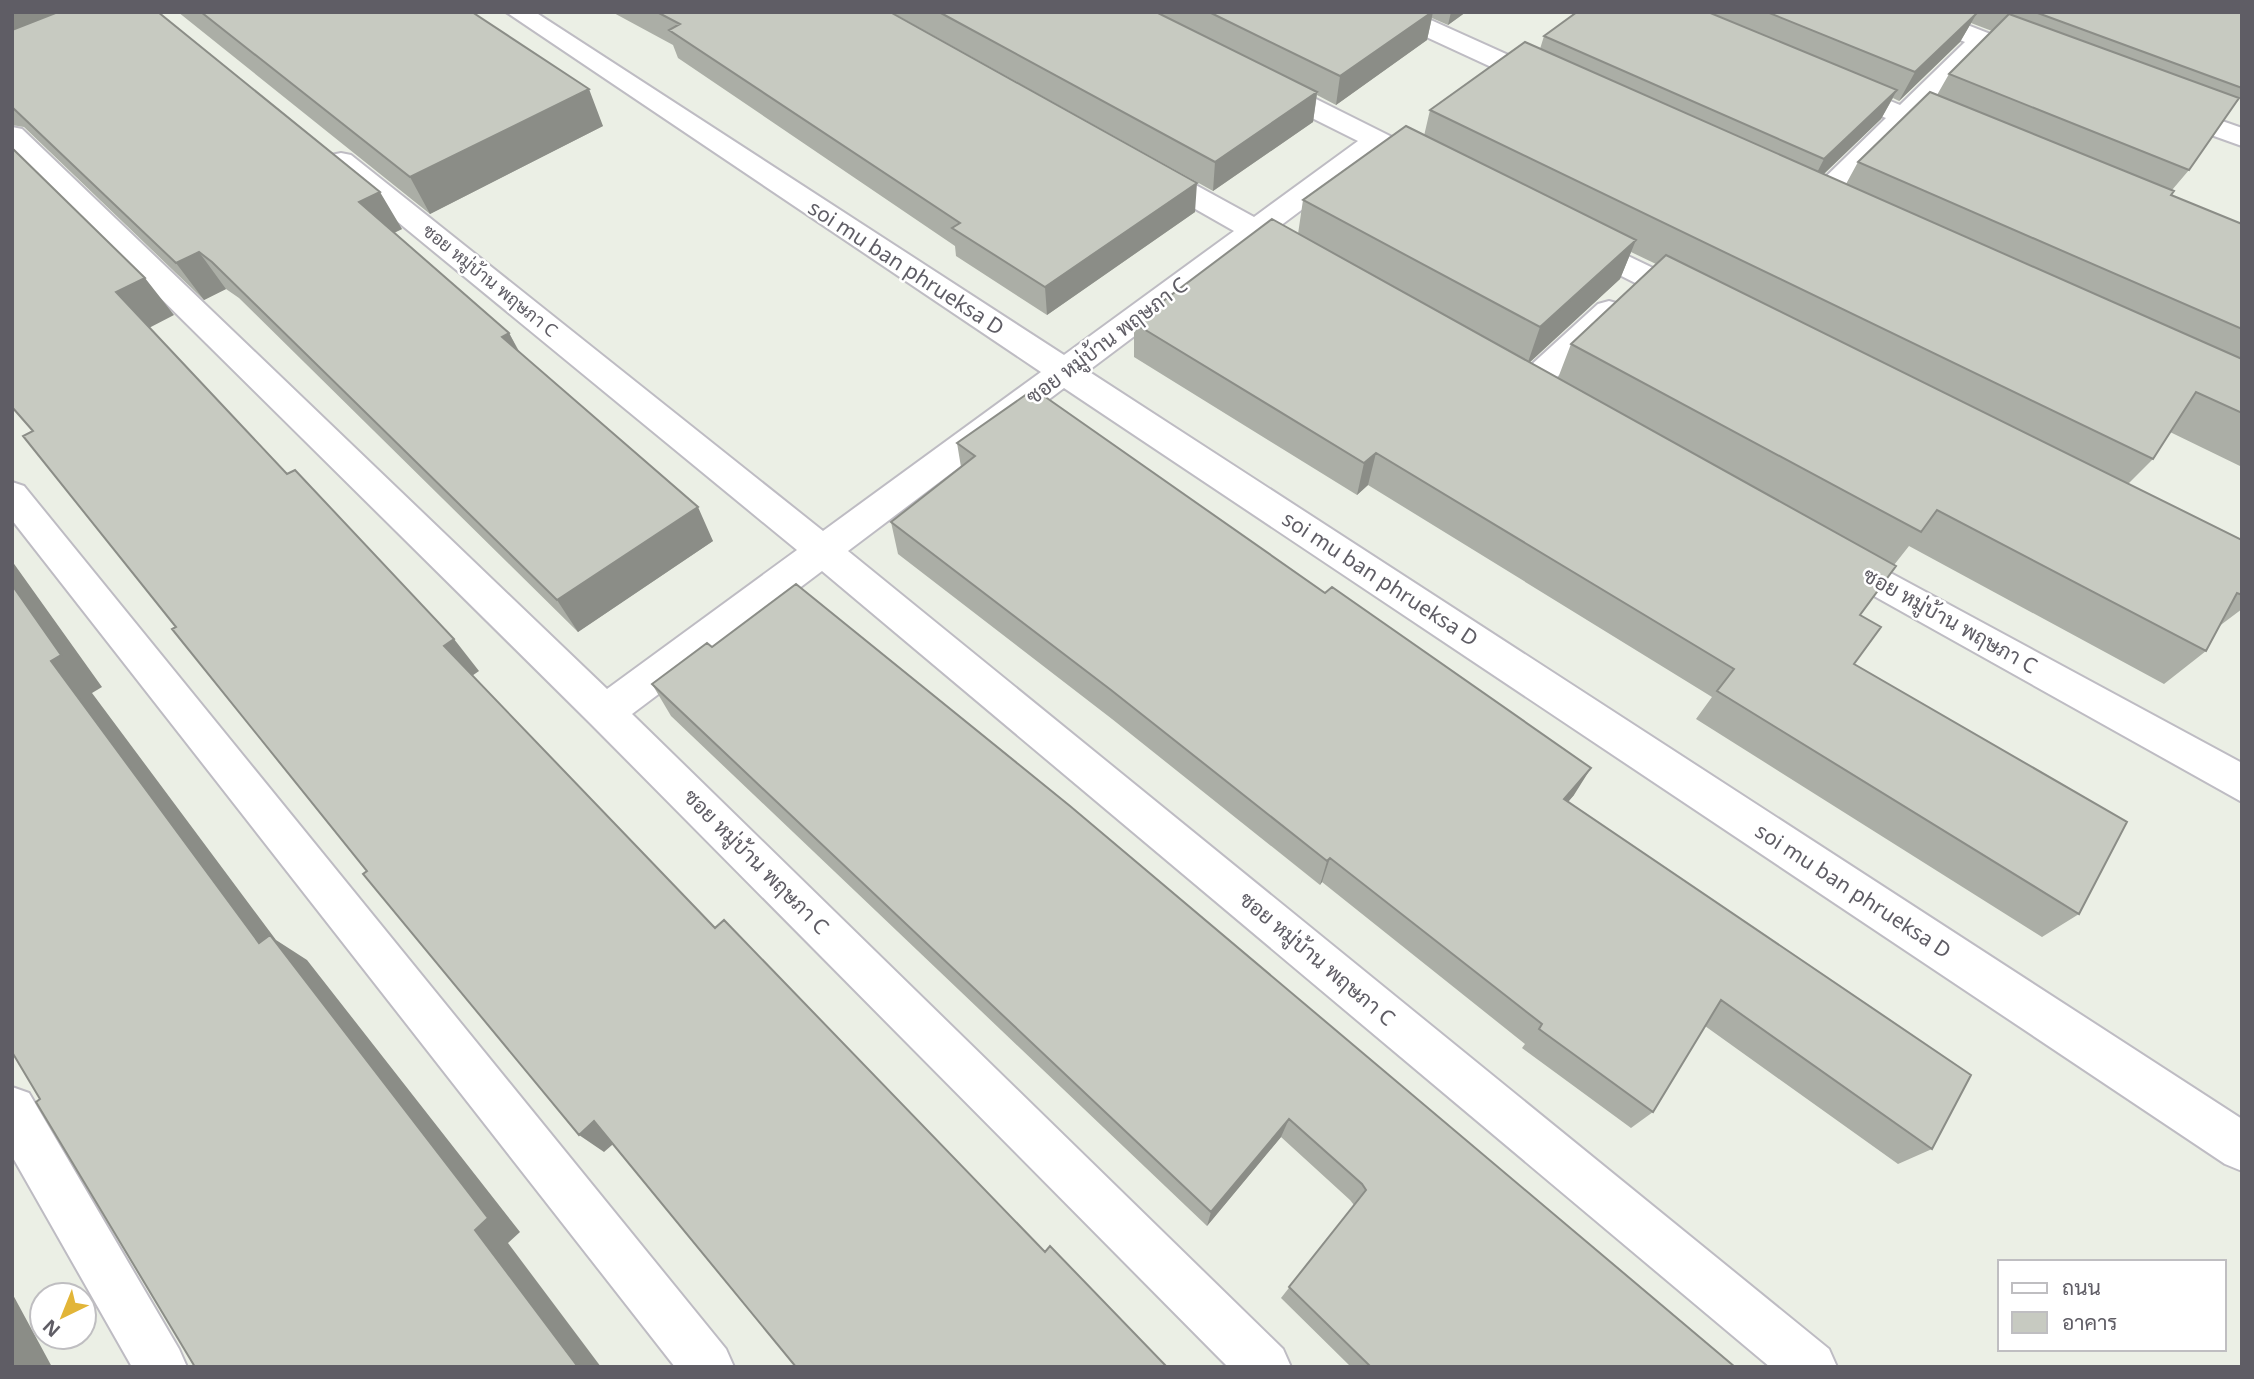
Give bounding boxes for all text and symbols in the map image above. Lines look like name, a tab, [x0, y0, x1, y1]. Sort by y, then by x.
street label: soi mu ban phrueksa D	[803, 193, 1010, 341]
street label: ซอย หมู่บ้าน พฤษภา C	[417, 218, 563, 344]
street label: ซอย หมู่บ้าน พฤษภา C	[1020, 270, 1194, 412]
street label: soi mu ban phrueksa D	[1277, 504, 1484, 652]
street label: ซอย หมู่บ้าน พฤษภา C	[1857, 561, 2043, 681]
street label: ซอย หมู่บ้าน พฤษภา C	[676, 782, 836, 942]
street label: soi mu ban phrueksa D	[1750, 816, 1957, 964]
street label: ซอย หมู่บ้าน พฤษภา C	[1233, 885, 1401, 1033]
legend	[1998, 1260, 2226, 1351]
text: ถนน	[2062, 1273, 2101, 1301]
north arrow	[28, 1281, 98, 1351]
text: อาคาร	[2062, 1308, 2118, 1336]
text: N	[37, 1314, 66, 1343]

